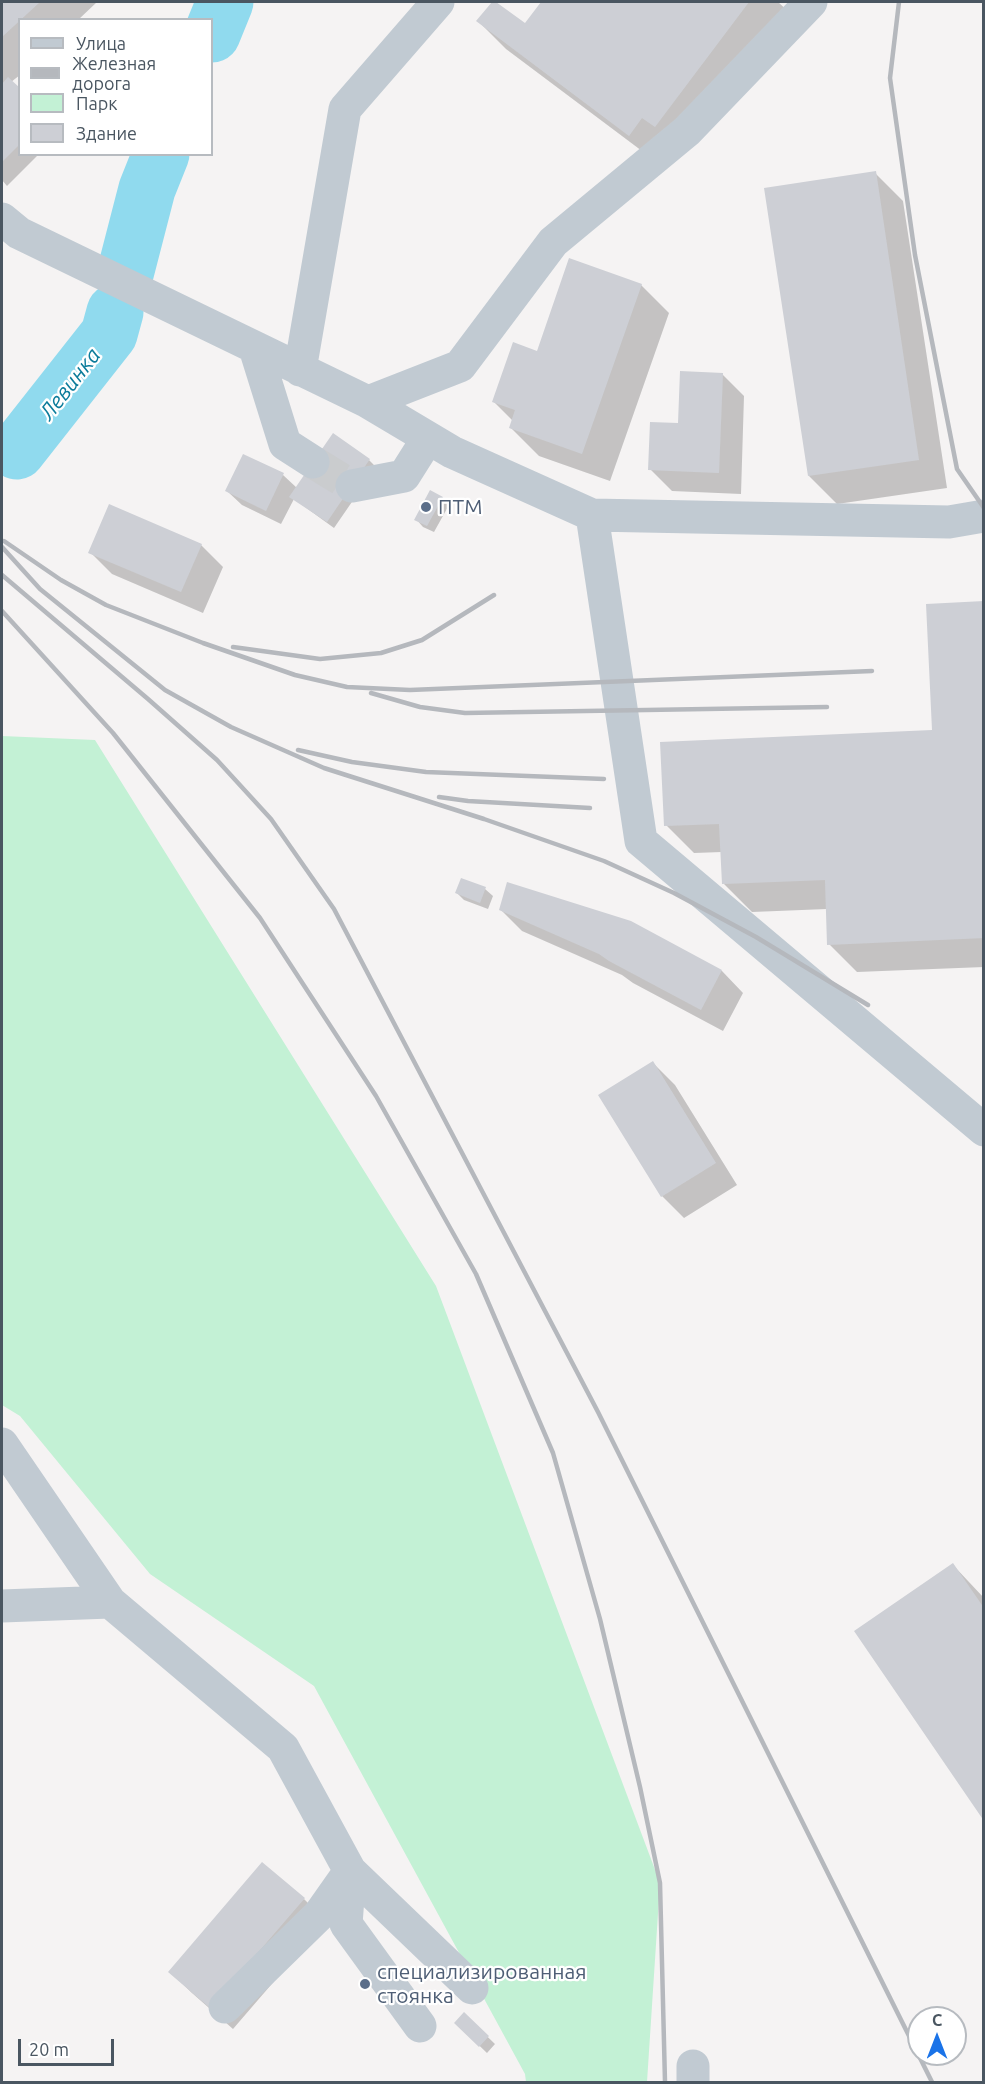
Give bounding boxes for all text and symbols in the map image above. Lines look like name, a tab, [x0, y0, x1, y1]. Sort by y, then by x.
legend	[18, 18, 213, 156]
text: Улица	[76, 33, 126, 53]
text: Железная дорога	[72, 53, 156, 93]
text: Парк	[76, 93, 117, 113]
text: Здание	[76, 123, 137, 143]
water label: Левинка	[34, 343, 106, 425]
place label: ПТМ	[438, 494, 482, 520]
marker: ПТМ	[419, 500, 433, 514]
place label: специализированная стоянка	[377, 1959, 587, 2009]
marker: специализированная стоянка	[358, 1977, 372, 1991]
north arrow	[907, 2006, 967, 2066]
text: С	[932, 2011, 942, 2029]
scale bar	[21, 2027, 117, 2065]
text: 20 m	[29, 2039, 69, 2059]

